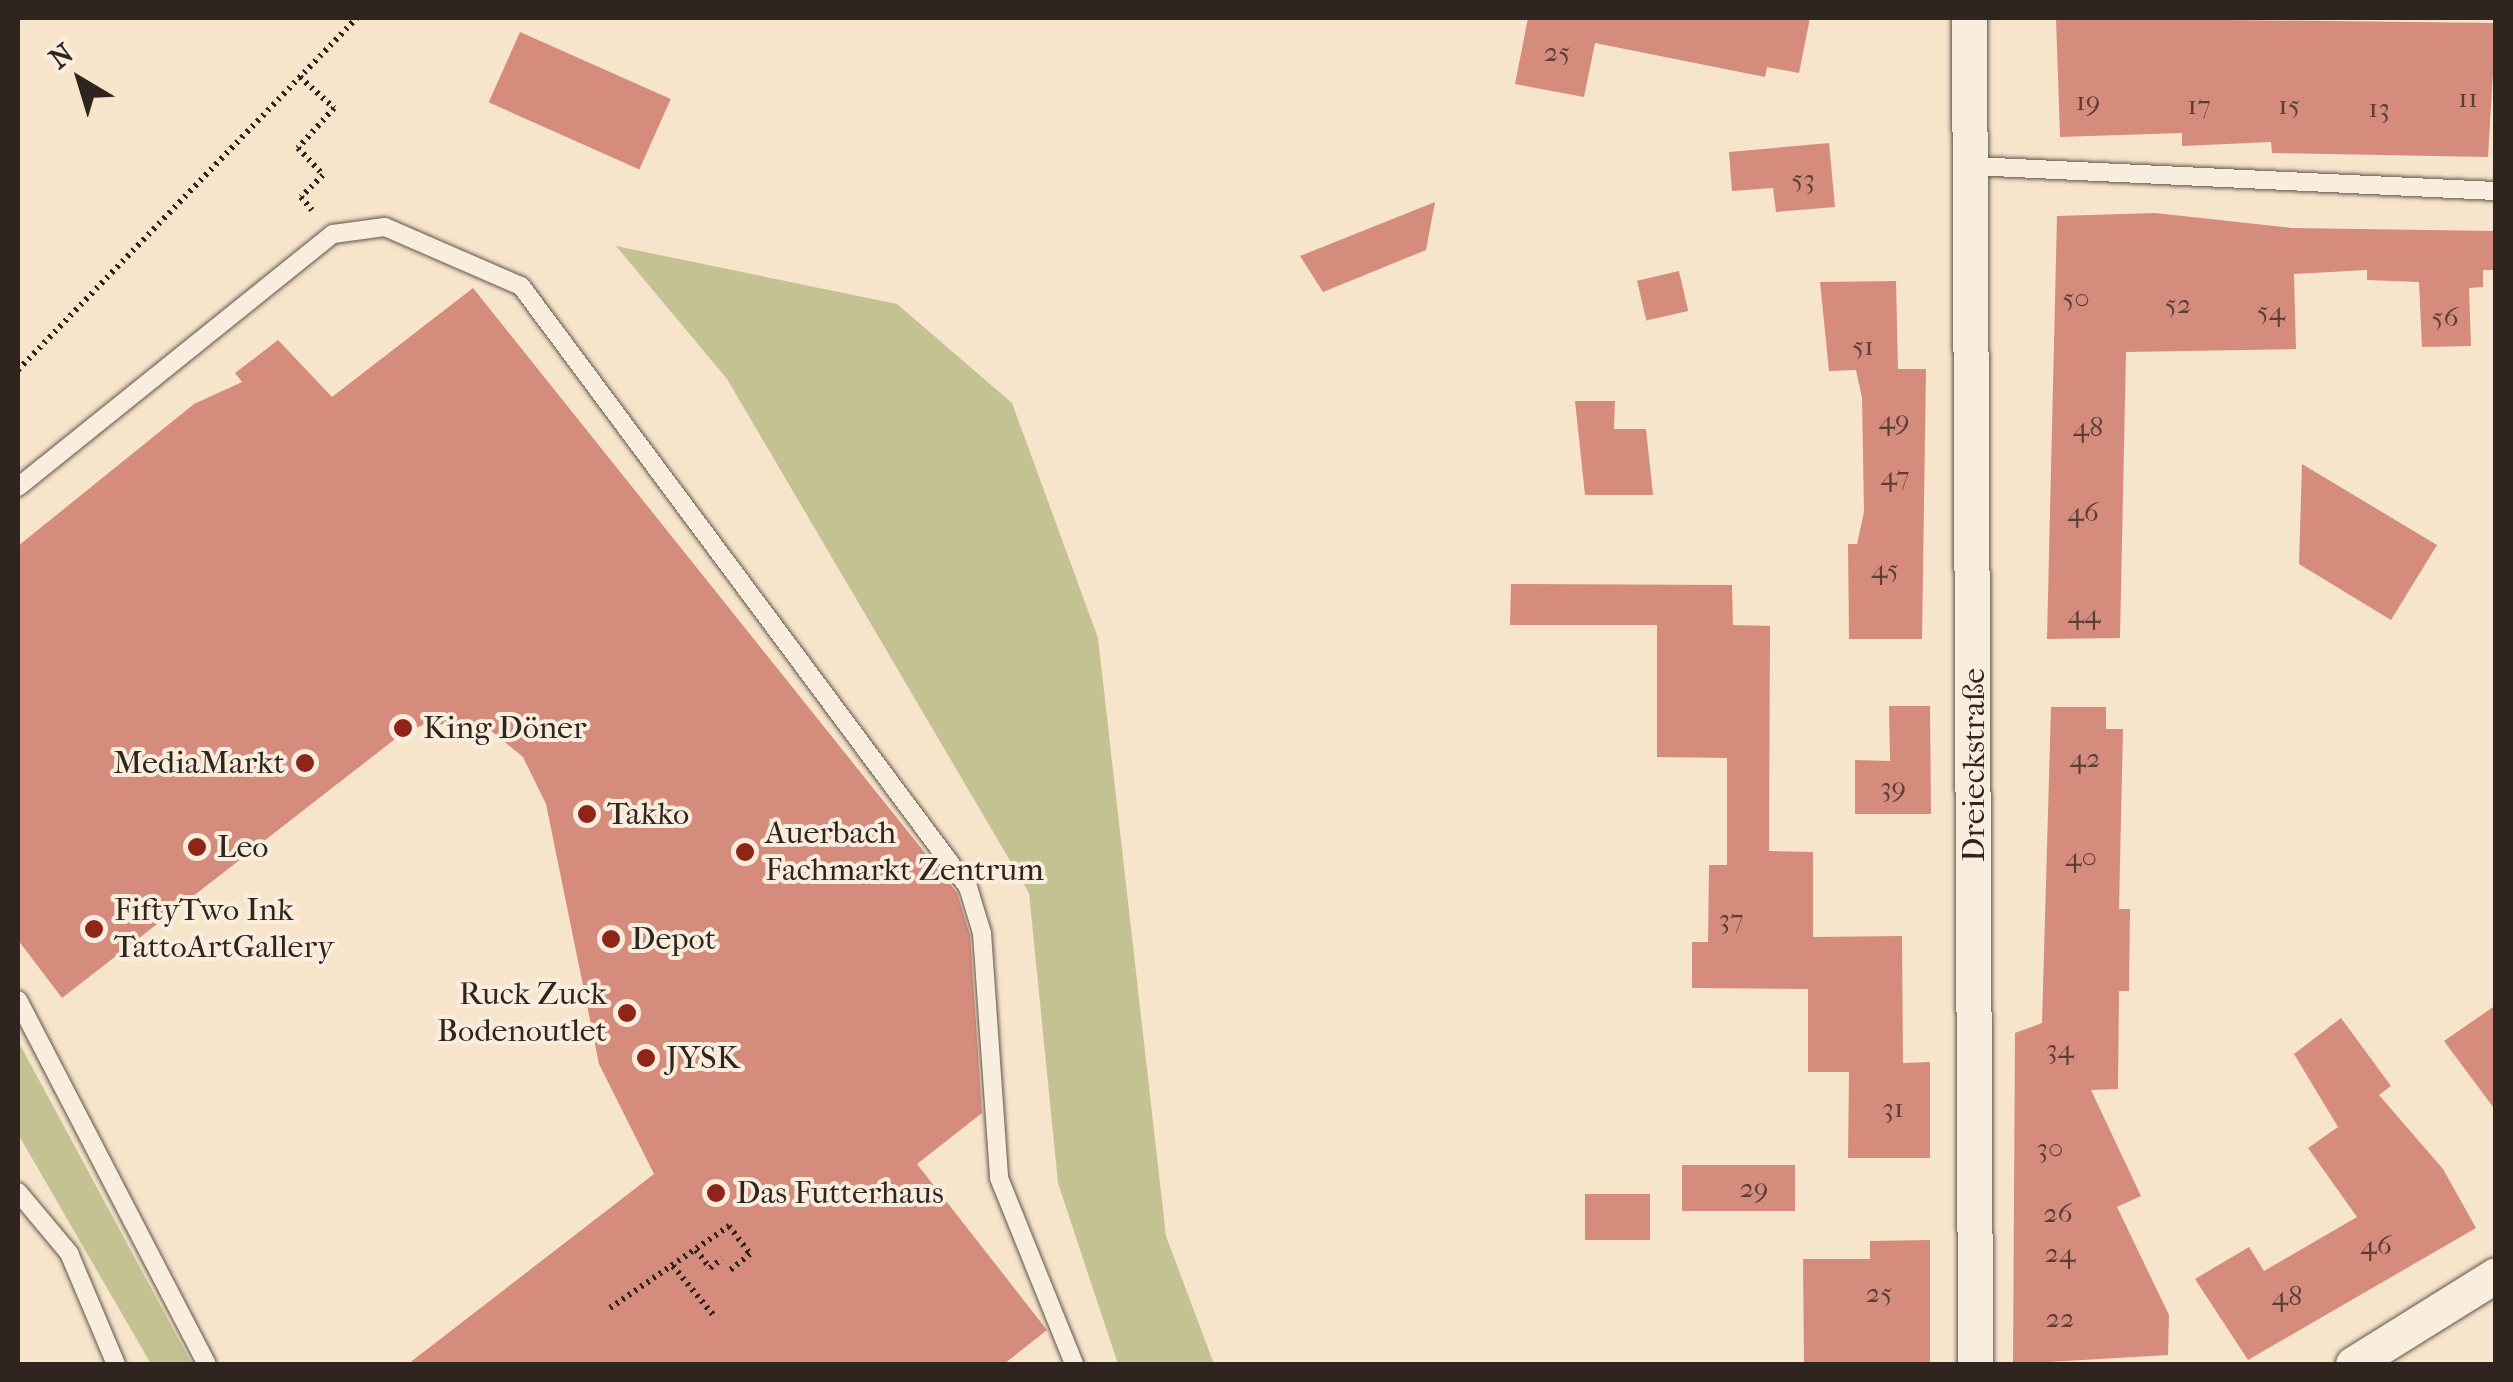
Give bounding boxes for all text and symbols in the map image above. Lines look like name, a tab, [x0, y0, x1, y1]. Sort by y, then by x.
north arrow	[30, 30, 130, 130]
house number: 25	[1544, 35, 1570, 69]
text: N	[43, 36, 80, 76]
house number: 11	[2458, 81, 2478, 115]
house number: 19	[2076, 84, 2100, 118]
house number: 17	[2187, 88, 2211, 122]
house number: 15	[2278, 88, 2300, 122]
house number: 13	[2368, 91, 2390, 125]
house number: 53	[1791, 162, 1815, 196]
house number: 50	[2062, 281, 2090, 315]
house number: 52	[2165, 287, 2191, 321]
house number: 54	[2257, 294, 2285, 328]
house number: 56	[2431, 300, 2459, 334]
house number: 51	[1852, 329, 1874, 363]
house number: 49	[1878, 403, 1910, 437]
house number: 48	[2073, 410, 2103, 444]
house number: 47	[1880, 459, 1910, 493]
house number: 46	[2067, 495, 2099, 529]
house number: 45	[1871, 552, 1899, 586]
house number: 44	[2067, 597, 2101, 631]
street label: Dreieckstraße	[1955, 668, 1993, 862]
place label: King Döner	[423, 709, 587, 747]
marker: King Döner	[392, 717, 414, 739]
house number: 42	[2070, 741, 2100, 775]
place label: MediaMarkt	[113, 744, 285, 782]
marker: MediaMarkt	[294, 752, 316, 774]
house number: 39	[1880, 770, 1906, 804]
place label: Takko	[607, 795, 689, 833]
marker: Takko	[576, 803, 598, 825]
place label: Auerbach Fachmarkt Zentrum	[765, 815, 1044, 890]
place label: Leo	[217, 828, 269, 866]
marker: Leo	[186, 836, 208, 858]
house number: 40	[2065, 840, 2097, 874]
marker: Auerbach Fachmarkt Zentrum	[734, 841, 756, 863]
place label: FiftyTwo Ink TattoArtGallery	[114, 892, 334, 967]
house number: 37	[1719, 902, 1743, 936]
marker: FiftyTwo Ink TattoArtGallery	[83, 918, 105, 940]
place label: Depot	[631, 920, 716, 958]
marker: Depot	[600, 928, 622, 950]
place label: Ruck Zuck Bodenoutlet	[437, 976, 607, 1051]
marker: Ruck Zuck Bodenoutlet	[616, 1002, 638, 1024]
house number: 34	[2046, 1032, 2074, 1066]
place label: JYSK	[666, 1039, 740, 1077]
marker: JYSK	[635, 1047, 657, 1069]
house number: 31	[1882, 1091, 1904, 1125]
house number: 30	[2037, 1131, 2063, 1165]
house number: 29	[1739, 1171, 1769, 1205]
place label: Das Futterhaus	[736, 1174, 944, 1212]
marker: Das Futterhaus	[705, 1182, 727, 1204]
house number: 26	[2043, 1196, 2073, 1230]
house number: 46	[2360, 1228, 2392, 1262]
house number: 24	[2045, 1236, 2075, 1270]
house number: 25	[1866, 1276, 1892, 1310]
house number: 48	[2272, 1279, 2302, 1313]
house number: 22	[2046, 1301, 2074, 1335]

